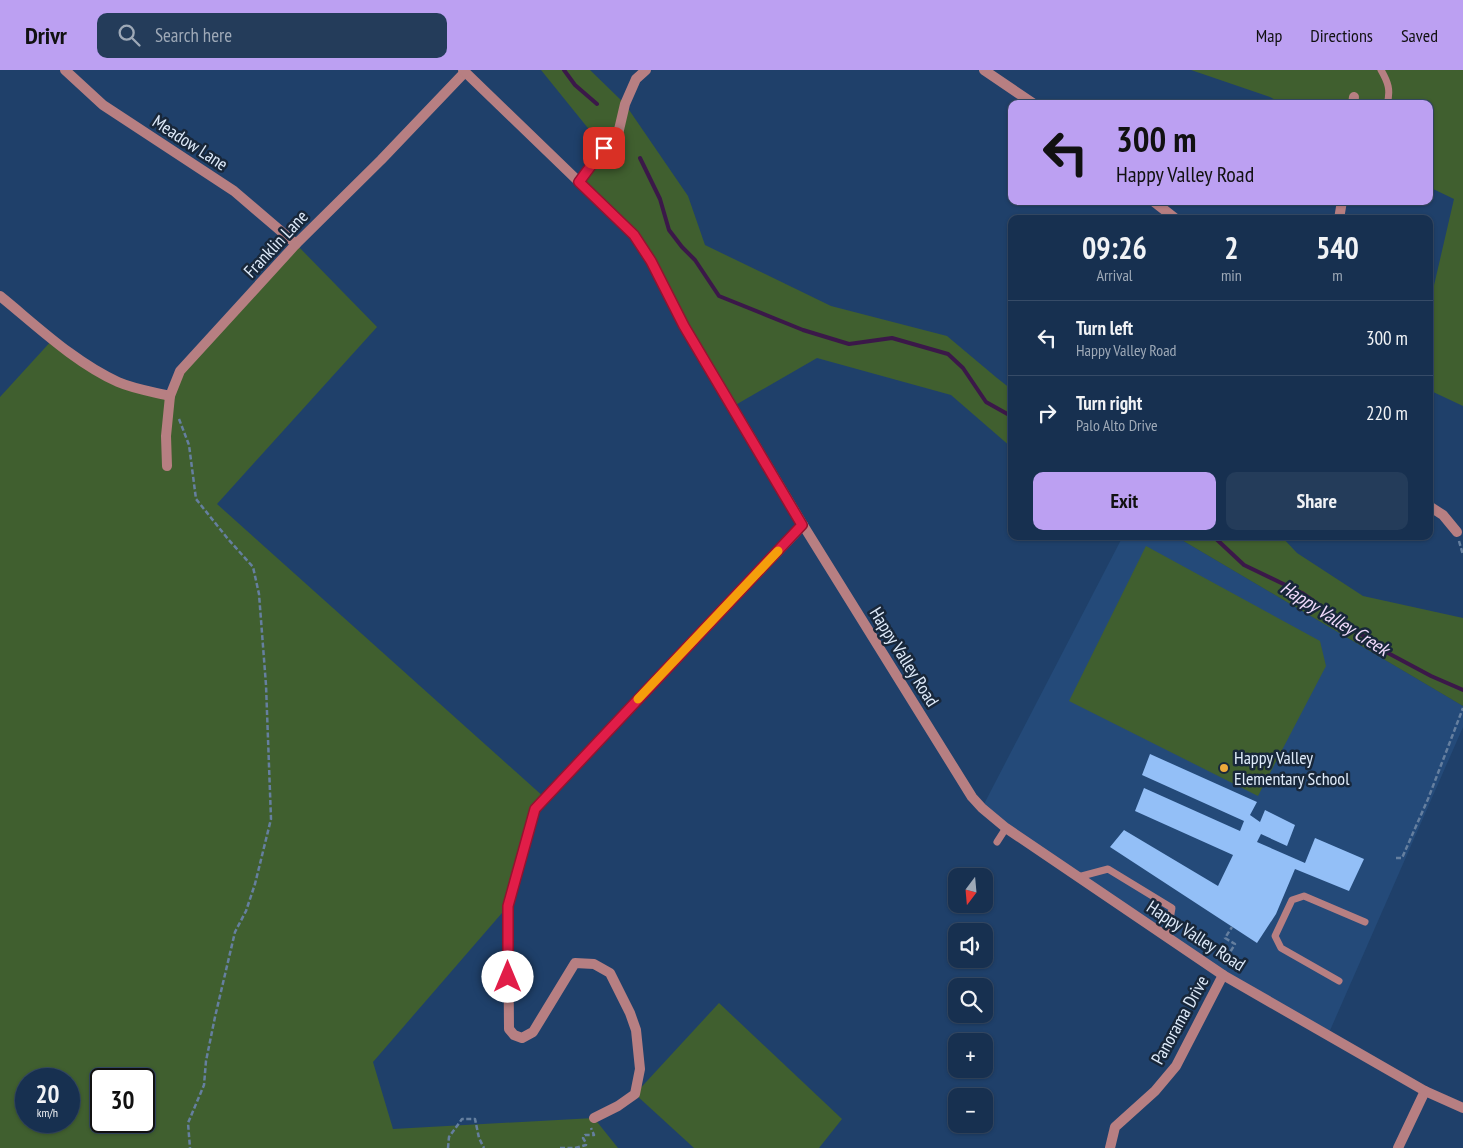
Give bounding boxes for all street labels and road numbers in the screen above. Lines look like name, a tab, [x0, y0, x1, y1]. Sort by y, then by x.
street label: Meadow Lane	[148, 110, 232, 175]
street label: Franklin Lane	[239, 205, 313, 282]
street label: Happy Valley Road	[865, 603, 944, 711]
street label: Happy Valley Road	[1143, 895, 1250, 976]
street label: Panorama Drive	[1146, 971, 1213, 1068]

